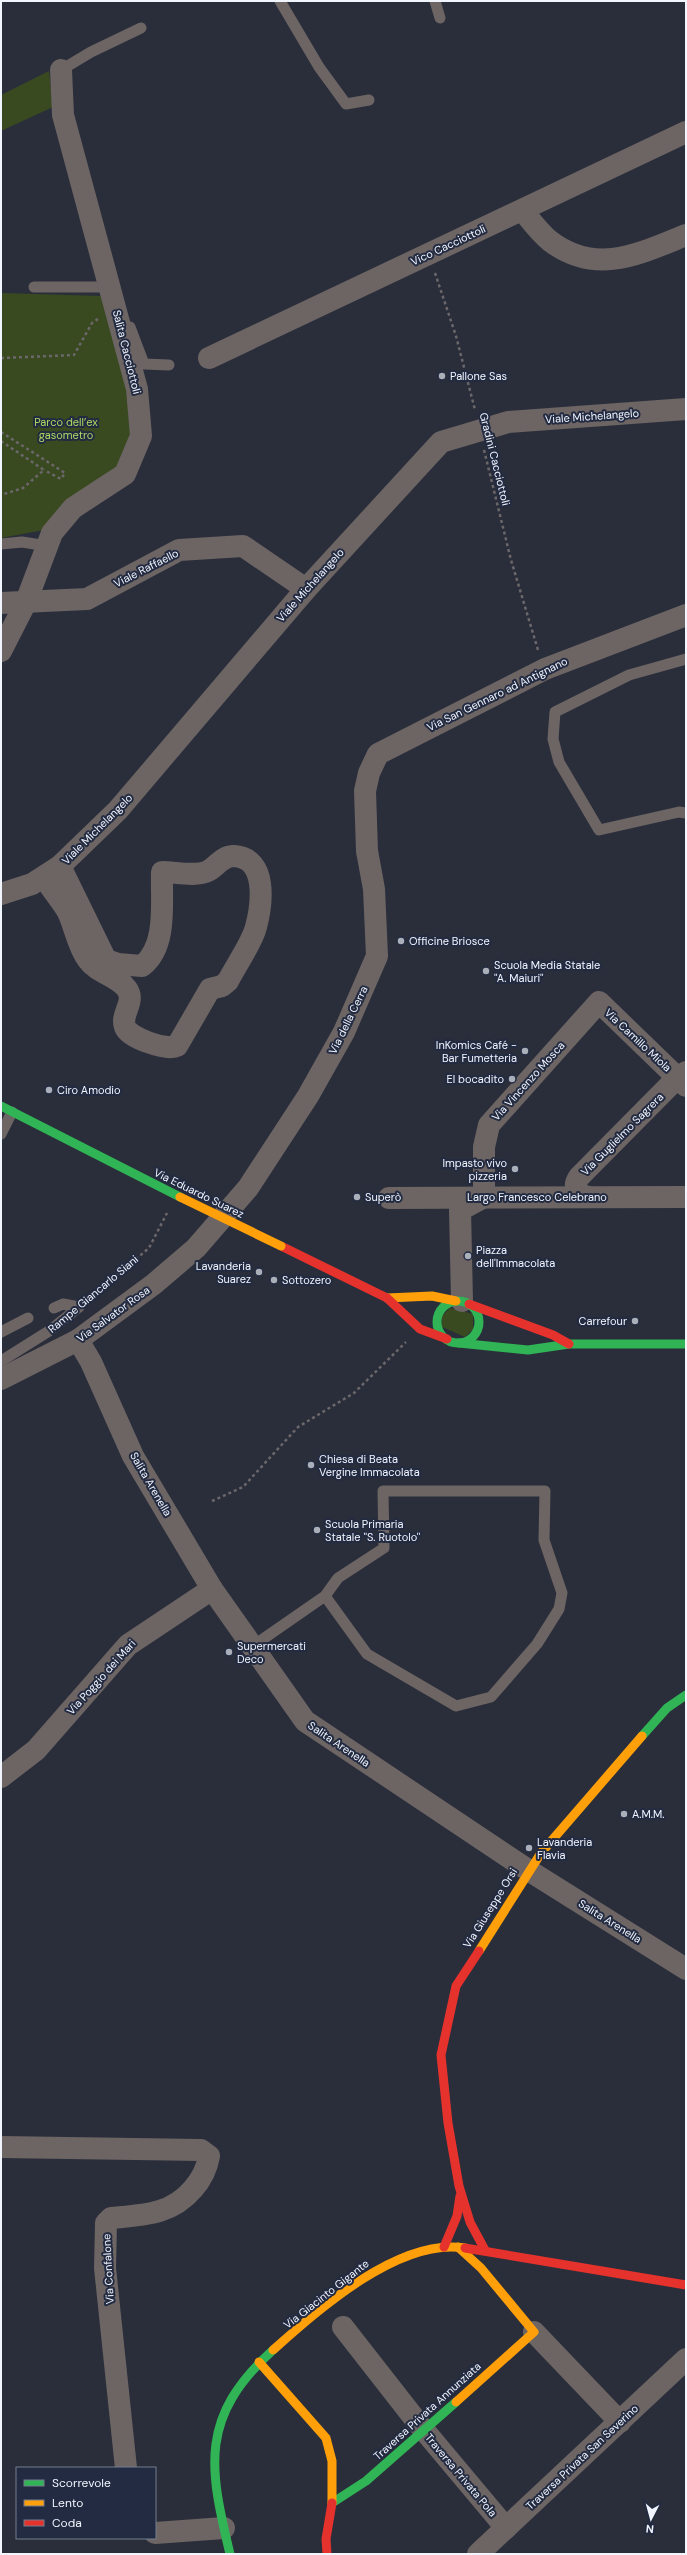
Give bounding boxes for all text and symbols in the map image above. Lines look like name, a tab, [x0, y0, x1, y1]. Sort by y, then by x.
street label: Vico Cacciottoli	[408, 221, 488, 269]
street label: Salita Cacciottoli	[110, 309, 144, 395]
place label: Pallone Sas	[450, 369, 507, 383]
marker: Pallone Sas	[437, 371, 447, 381]
street label: Viale Michelangelo	[544, 406, 640, 426]
street label: Gradini Cacciottoli	[477, 411, 513, 507]
park label: Parco dell’ex gasometro	[34, 415, 98, 442]
street label: Viale Michelangelo	[273, 545, 347, 625]
street label: Viale Raffaello	[111, 546, 181, 590]
street label: Via San Gennaro ad Antignano	[424, 654, 570, 734]
street label: Viale Michelangelo	[59, 791, 135, 867]
place label: Officine Briosce	[409, 934, 490, 948]
marker: Officine Briosce	[396, 936, 406, 946]
place label: Scuola Media Statale ''A. Maiuri''	[494, 958, 600, 985]
marker: Scuola Media Statale ''A. Maiuri''	[481, 966, 491, 976]
street label: Via della Cerra	[325, 984, 371, 1056]
street label: Via Camillo Miola	[602, 1005, 674, 1075]
place label: InKomics Café - Bar Fumetteria	[436, 1038, 517, 1065]
street label: Via Vincenzo Mosca	[489, 1038, 567, 1124]
marker: InKomics Café - Bar Fumetteria	[520, 1046, 530, 1056]
place label: El bocadito	[447, 1072, 504, 1086]
marker: El bocadito	[507, 1074, 517, 1084]
place label: Ciro Amodio	[57, 1083, 121, 1097]
marker: Ciro Amodio	[44, 1085, 54, 1095]
street label: Via Guglielmo Sagrera	[578, 1090, 666, 1178]
place label: Impasto vivo pizzeria	[442, 1156, 507, 1183]
marker: Impasto vivo pizzeria	[510, 1164, 520, 1174]
street label: Via Eduardo Suarez	[152, 1165, 246, 1221]
place label: Superò	[365, 1190, 401, 1204]
street label: Largo Francesco Celebrano	[467, 1190, 607, 1204]
marker: Superò	[352, 1192, 362, 1202]
place label: Piazza dell'Immacolata	[476, 1243, 555, 1270]
marker: Piazza dell'Immacolata	[463, 1251, 473, 1261]
street label: Rampe Giancarlo Siani	[45, 1252, 141, 1336]
place label: Lavanderia Suarez	[196, 1259, 251, 1286]
marker: Lavanderia Suarez	[254, 1267, 264, 1277]
place label: Sottozero	[282, 1273, 331, 1287]
marker: Sottozero	[269, 1275, 279, 1285]
street label: Via Salvator Rosa	[74, 1283, 152, 1345]
place label: Carrefour	[579, 1314, 627, 1328]
marker: Carrefour	[630, 1316, 640, 1326]
street label: Salita Arenella	[127, 1450, 175, 1518]
place label: Chiesa di Beata Vergine Immacolata	[319, 1452, 420, 1479]
marker: Chiesa di Beata Vergine Immacolata	[306, 1460, 316, 1470]
place label: Scuola Primaria Statale ''S. Ruotolo''	[325, 1517, 420, 1544]
marker: Scuola Primaria Statale ''S. Ruotolo''	[312, 1525, 322, 1535]
street label: Via Poggio dei Mari	[64, 1637, 138, 1717]
place label: Supermercati Deco	[237, 1639, 306, 1666]
marker: Supermercati Deco	[224, 1647, 234, 1657]
street label: Salita Arenella	[305, 1718, 373, 1770]
place label: A.M.M.	[632, 1807, 664, 1821]
marker: A.M.M.	[619, 1809, 629, 1819]
place label: Lavanderia Flavia	[537, 1835, 592, 1862]
marker: Lavanderia Flavia	[524, 1843, 534, 1853]
street label: Via Giuseppe Orsi	[460, 1865, 520, 1951]
street label: Salita Arenella	[576, 1896, 644, 1946]
street label: Via Confalone	[99, 2233, 117, 2305]
street label: Via Giacinto Gigante	[280, 2256, 372, 2332]
street label: Traversa Privata Annunziata	[370, 2359, 484, 2463]
street label: Traversa Privata San Severino	[523, 2401, 641, 2513]
street label: Traversa Privata Pola	[422, 2431, 500, 2519]
legend	[16, 2467, 156, 2539]
text: Scorrevole	[52, 2475, 111, 2491]
text: Lento	[52, 2495, 83, 2511]
north arrow	[631, 2499, 671, 2539]
text: Coda	[52, 2515, 82, 2531]
text: N	[645, 2522, 655, 2536]

